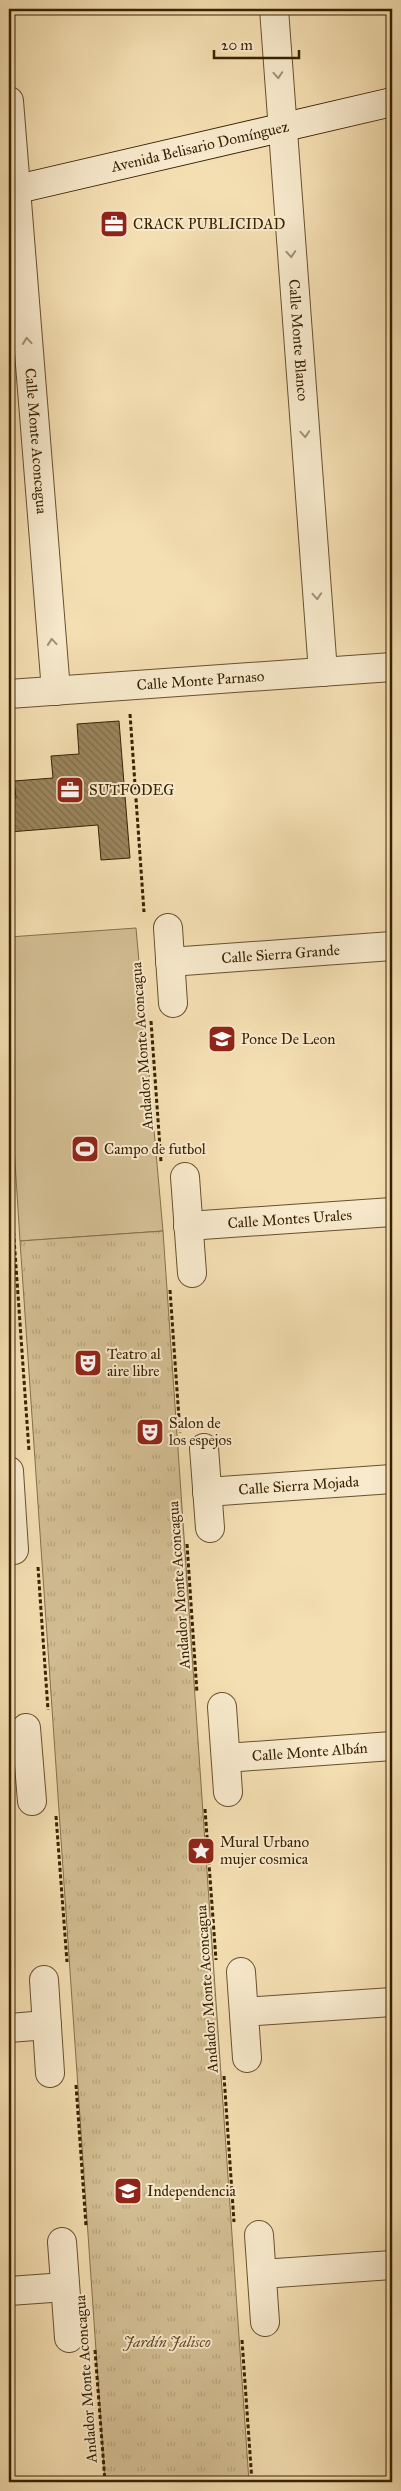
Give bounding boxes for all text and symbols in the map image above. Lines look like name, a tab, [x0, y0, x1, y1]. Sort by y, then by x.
scale bar	[214, 28, 298, 60]
text: 20 m	[221, 36, 253, 54]
one-way arrow	[273, 71, 284, 79]
street label: Avenida Belisario Domínguez	[108, 117, 290, 176]
office icon: CRACK PUBLICIDAD	[99, 209, 129, 239]
place label: CRACK PUBLICIDAD	[133, 215, 286, 233]
one-way arrow	[285, 251, 296, 259]
street label: Calle Monte Blanco	[285, 278, 312, 402]
one-way arrow	[22, 337, 33, 345]
street label: Calle Monte Aconcagua	[21, 367, 51, 515]
one-way arrow	[299, 430, 310, 438]
one-way arrow	[312, 592, 323, 600]
one-way arrow	[46, 638, 57, 646]
street label: Calle Monte Parnaso	[136, 667, 265, 694]
office icon: SUTFODEG	[55, 775, 85, 805]
place label: SUTFODEG	[89, 781, 174, 799]
street label: Calle Sierra Grande	[221, 941, 341, 967]
street label: Andador Monte Aconcagua	[127, 961, 157, 1132]
school or university icon: Ponce De Leon	[207, 1024, 237, 1054]
place label: Ponce De Leon	[241, 1030, 335, 1048]
sports icon: Campo de futbol	[70, 1134, 100, 1164]
place label: Campo de futbol	[104, 1140, 207, 1158]
street label: Calle Montes Urales	[227, 1206, 353, 1232]
place label: Teatro al aire libre	[107, 1345, 162, 1380]
theatre icon: Teatro al aire libre	[73, 1348, 103, 1378]
place label: Salon de los espejos	[169, 1414, 232, 1449]
theatre icon: Salon de los espejos	[135, 1417, 165, 1447]
street label: Calle Sierra Mojada	[238, 1472, 360, 1499]
street label: Andador Monte Aconcagua	[164, 1500, 194, 1671]
street label: Calle Monte Albán	[251, 1739, 368, 1765]
place label: Mural Urbano mujer cosmica	[220, 1833, 309, 1868]
place icon: Mural Urbano mujer cosmica	[186, 1836, 216, 1866]
street label: Andador Monte Aconcagua	[192, 1904, 222, 2075]
school or university icon: Independencia	[113, 2176, 143, 2206]
place label: Independencia	[147, 2182, 237, 2200]
street label: Andador Monte Aconcagua	[71, 2294, 101, 2465]
park label: Jardín Jalisco	[122, 2333, 211, 2351]

